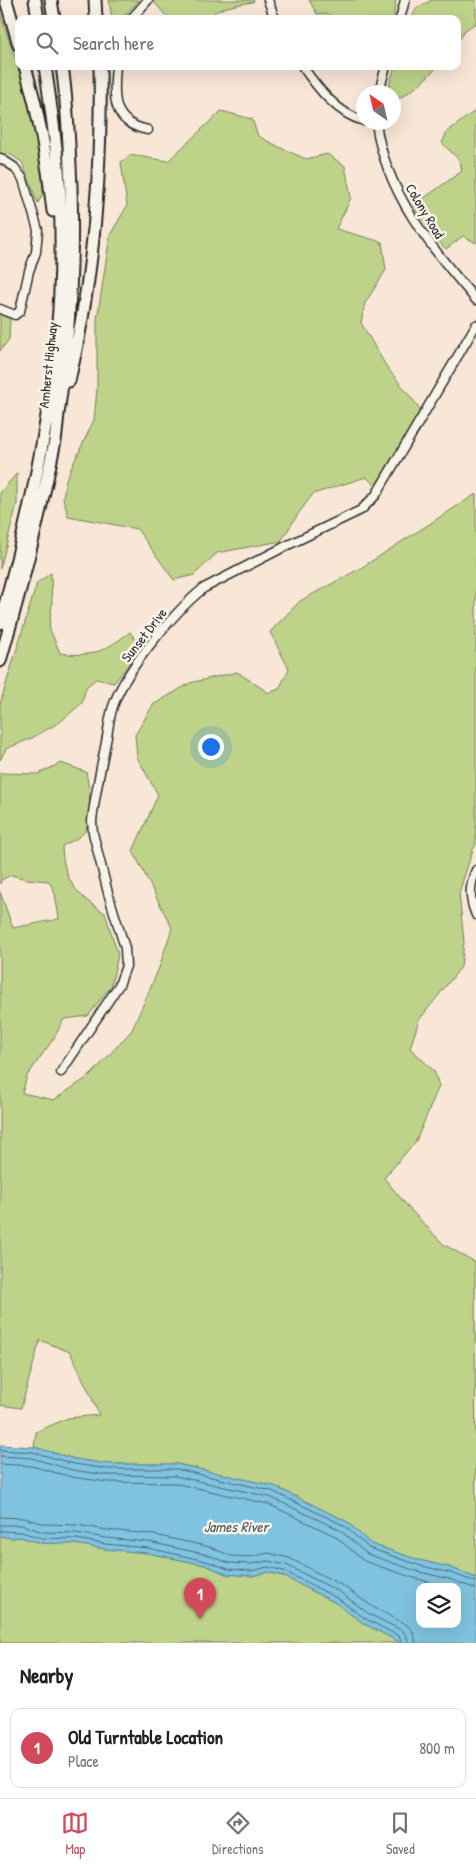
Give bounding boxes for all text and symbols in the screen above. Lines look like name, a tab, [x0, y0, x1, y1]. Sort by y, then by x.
search box	[15, 15, 461, 70]
icon: search	[33, 29, 61, 57]
text: Search here	[73, 30, 154, 56]
north arrow	[356, 85, 401, 130]
street label: Colony Road	[401, 180, 450, 243]
street label: Amherst Highway	[34, 321, 62, 409]
street label: Sunset Drive	[117, 603, 171, 666]
your location	[198, 734, 224, 760]
water label: James River	[204, 1516, 271, 1537]
pin: 1	[184, 1578, 216, 1619]
map controls	[416, 1583, 461, 1628]
button: layers	[416, 1583, 461, 1628]
text: Nearby	[20, 1661, 73, 1690]
text: Old Turntable Location	[68, 1724, 223, 1750]
text: 1	[34, 1737, 40, 1759]
text: 800 m	[419, 1737, 455, 1759]
text: Place	[68, 1750, 99, 1772]
tab: Map	[61, 1809, 89, 1858]
tab: Directions	[212, 1809, 263, 1858]
tab: Saved	[386, 1809, 415, 1858]

